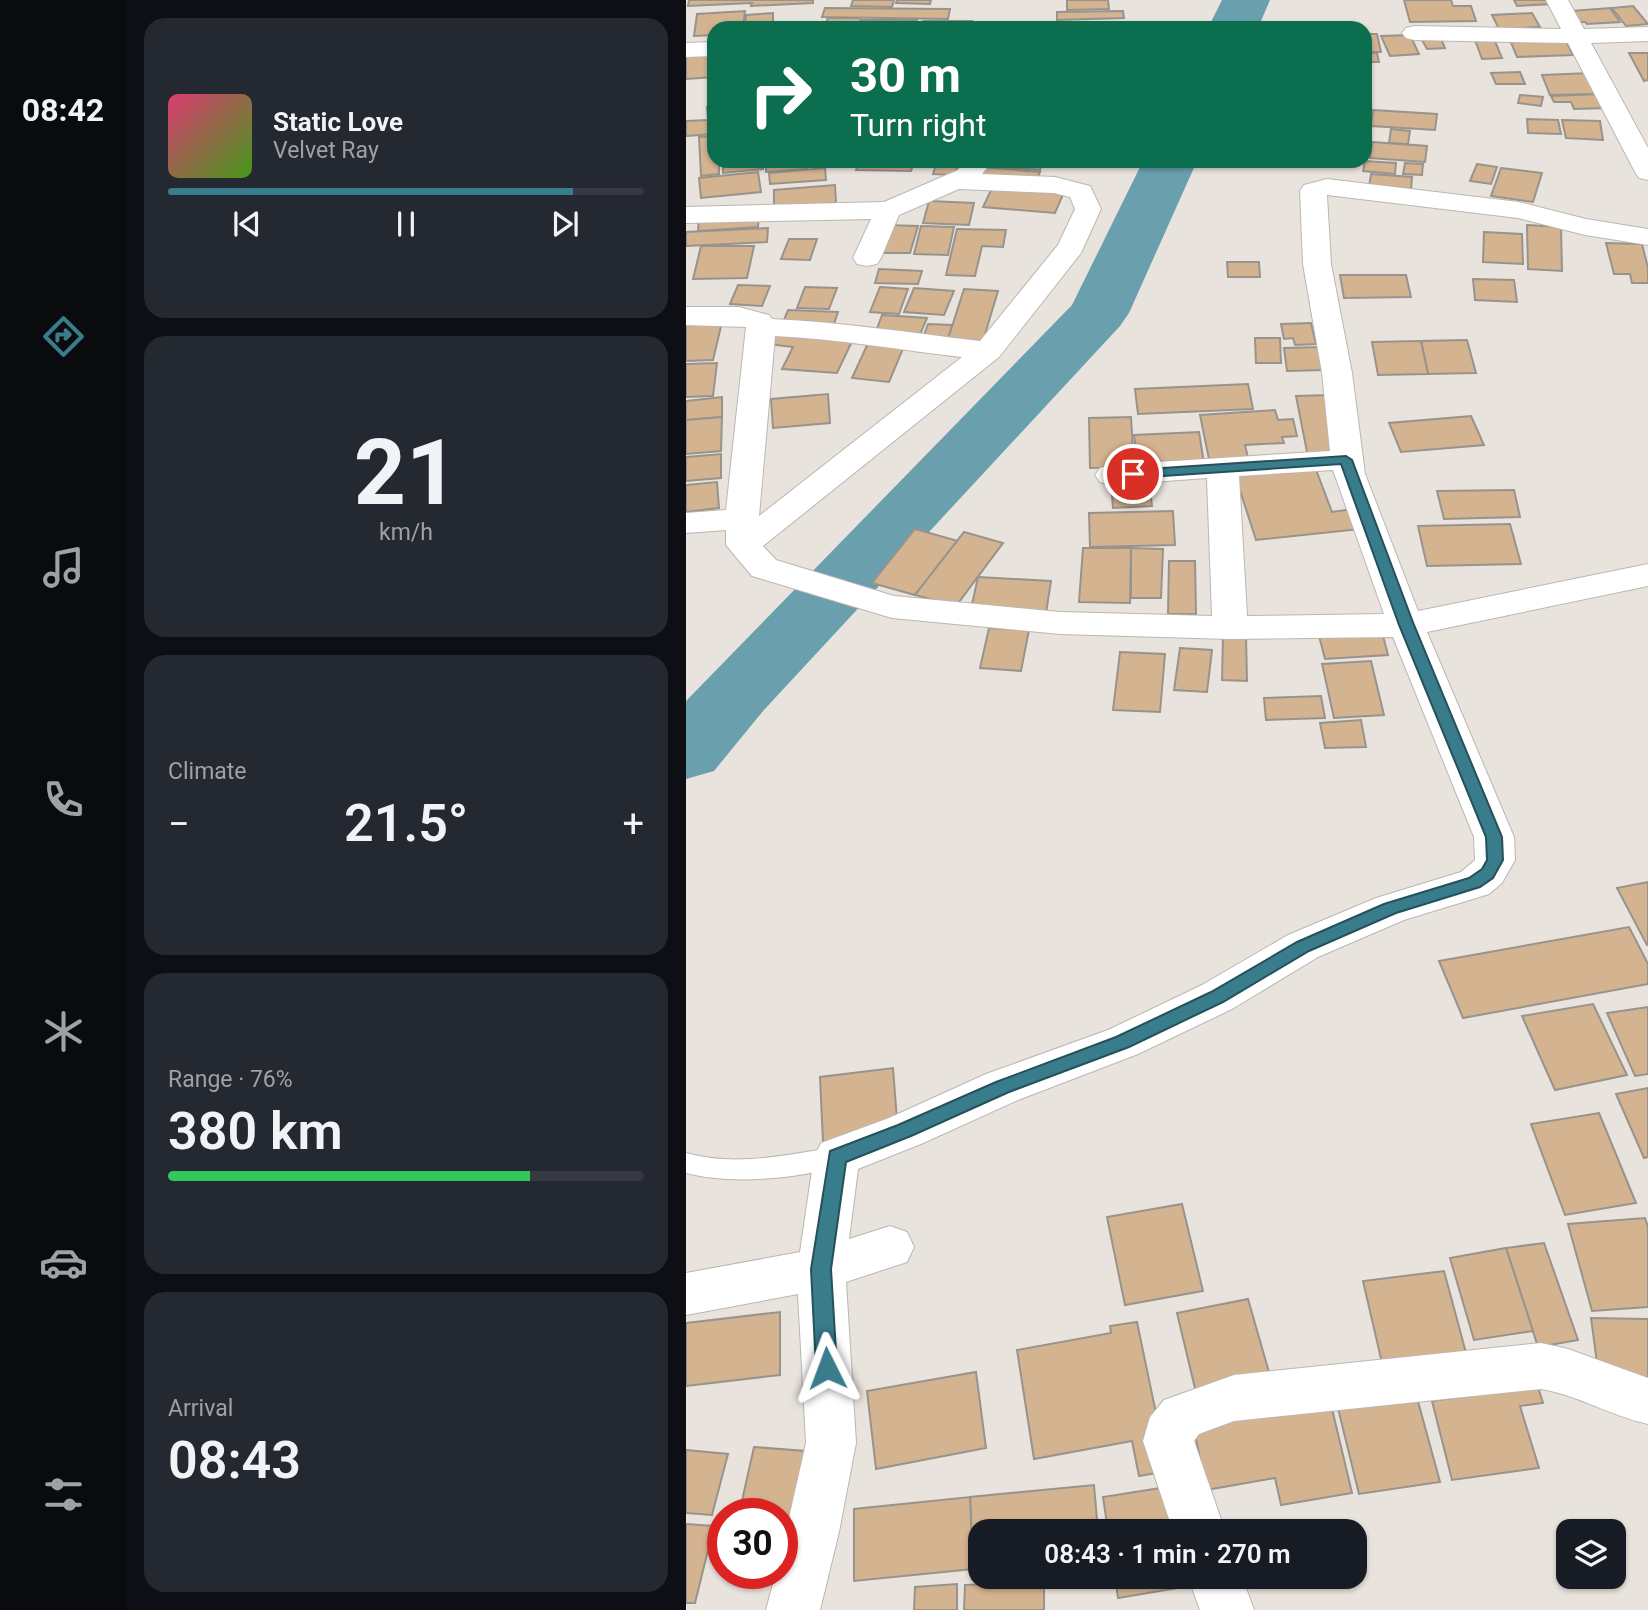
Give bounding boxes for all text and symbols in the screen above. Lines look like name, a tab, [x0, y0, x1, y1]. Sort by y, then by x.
text: 30 m	[850, 47, 961, 104]
icon: right	[735, 49, 826, 140]
text: 08:42	[22, 91, 104, 129]
text: Turn right	[850, 106, 986, 144]
text: Static Love	[273, 107, 403, 137]
text: Velvet Ray	[273, 137, 379, 164]
icon: previous	[228, 205, 266, 243]
icon: pause	[387, 205, 425, 243]
icon: next	[546, 205, 584, 243]
icon: directions	[39, 312, 88, 361]
text: 21	[354, 420, 458, 526]
pin	[1103, 444, 1163, 504]
icon: arrive	[1114, 455, 1152, 493]
text: km/h	[379, 519, 433, 546]
icon: music	[39, 543, 88, 592]
text: Climate	[168, 758, 247, 785]
icon: phone	[39, 775, 88, 824]
text: 21.5°	[344, 793, 468, 854]
text: −	[168, 802, 190, 846]
text: +	[622, 802, 644, 846]
icon: climate	[39, 1007, 88, 1056]
text: Range · 76%	[168, 1066, 293, 1093]
text: 380 km	[168, 1101, 343, 1162]
icon: car	[39, 1238, 88, 1287]
position arrow	[790, 1331, 864, 1405]
text: Arrival	[168, 1395, 233, 1422]
text: 08:43	[168, 1430, 301, 1491]
icon: filters	[39, 1470, 88, 1519]
speed limit sign: 30	[707, 1498, 798, 1589]
map controls	[1556, 1519, 1626, 1589]
button: layers	[1556, 1519, 1626, 1589]
text: 08:43 · 1 min · 270 m	[1044, 1539, 1291, 1569]

